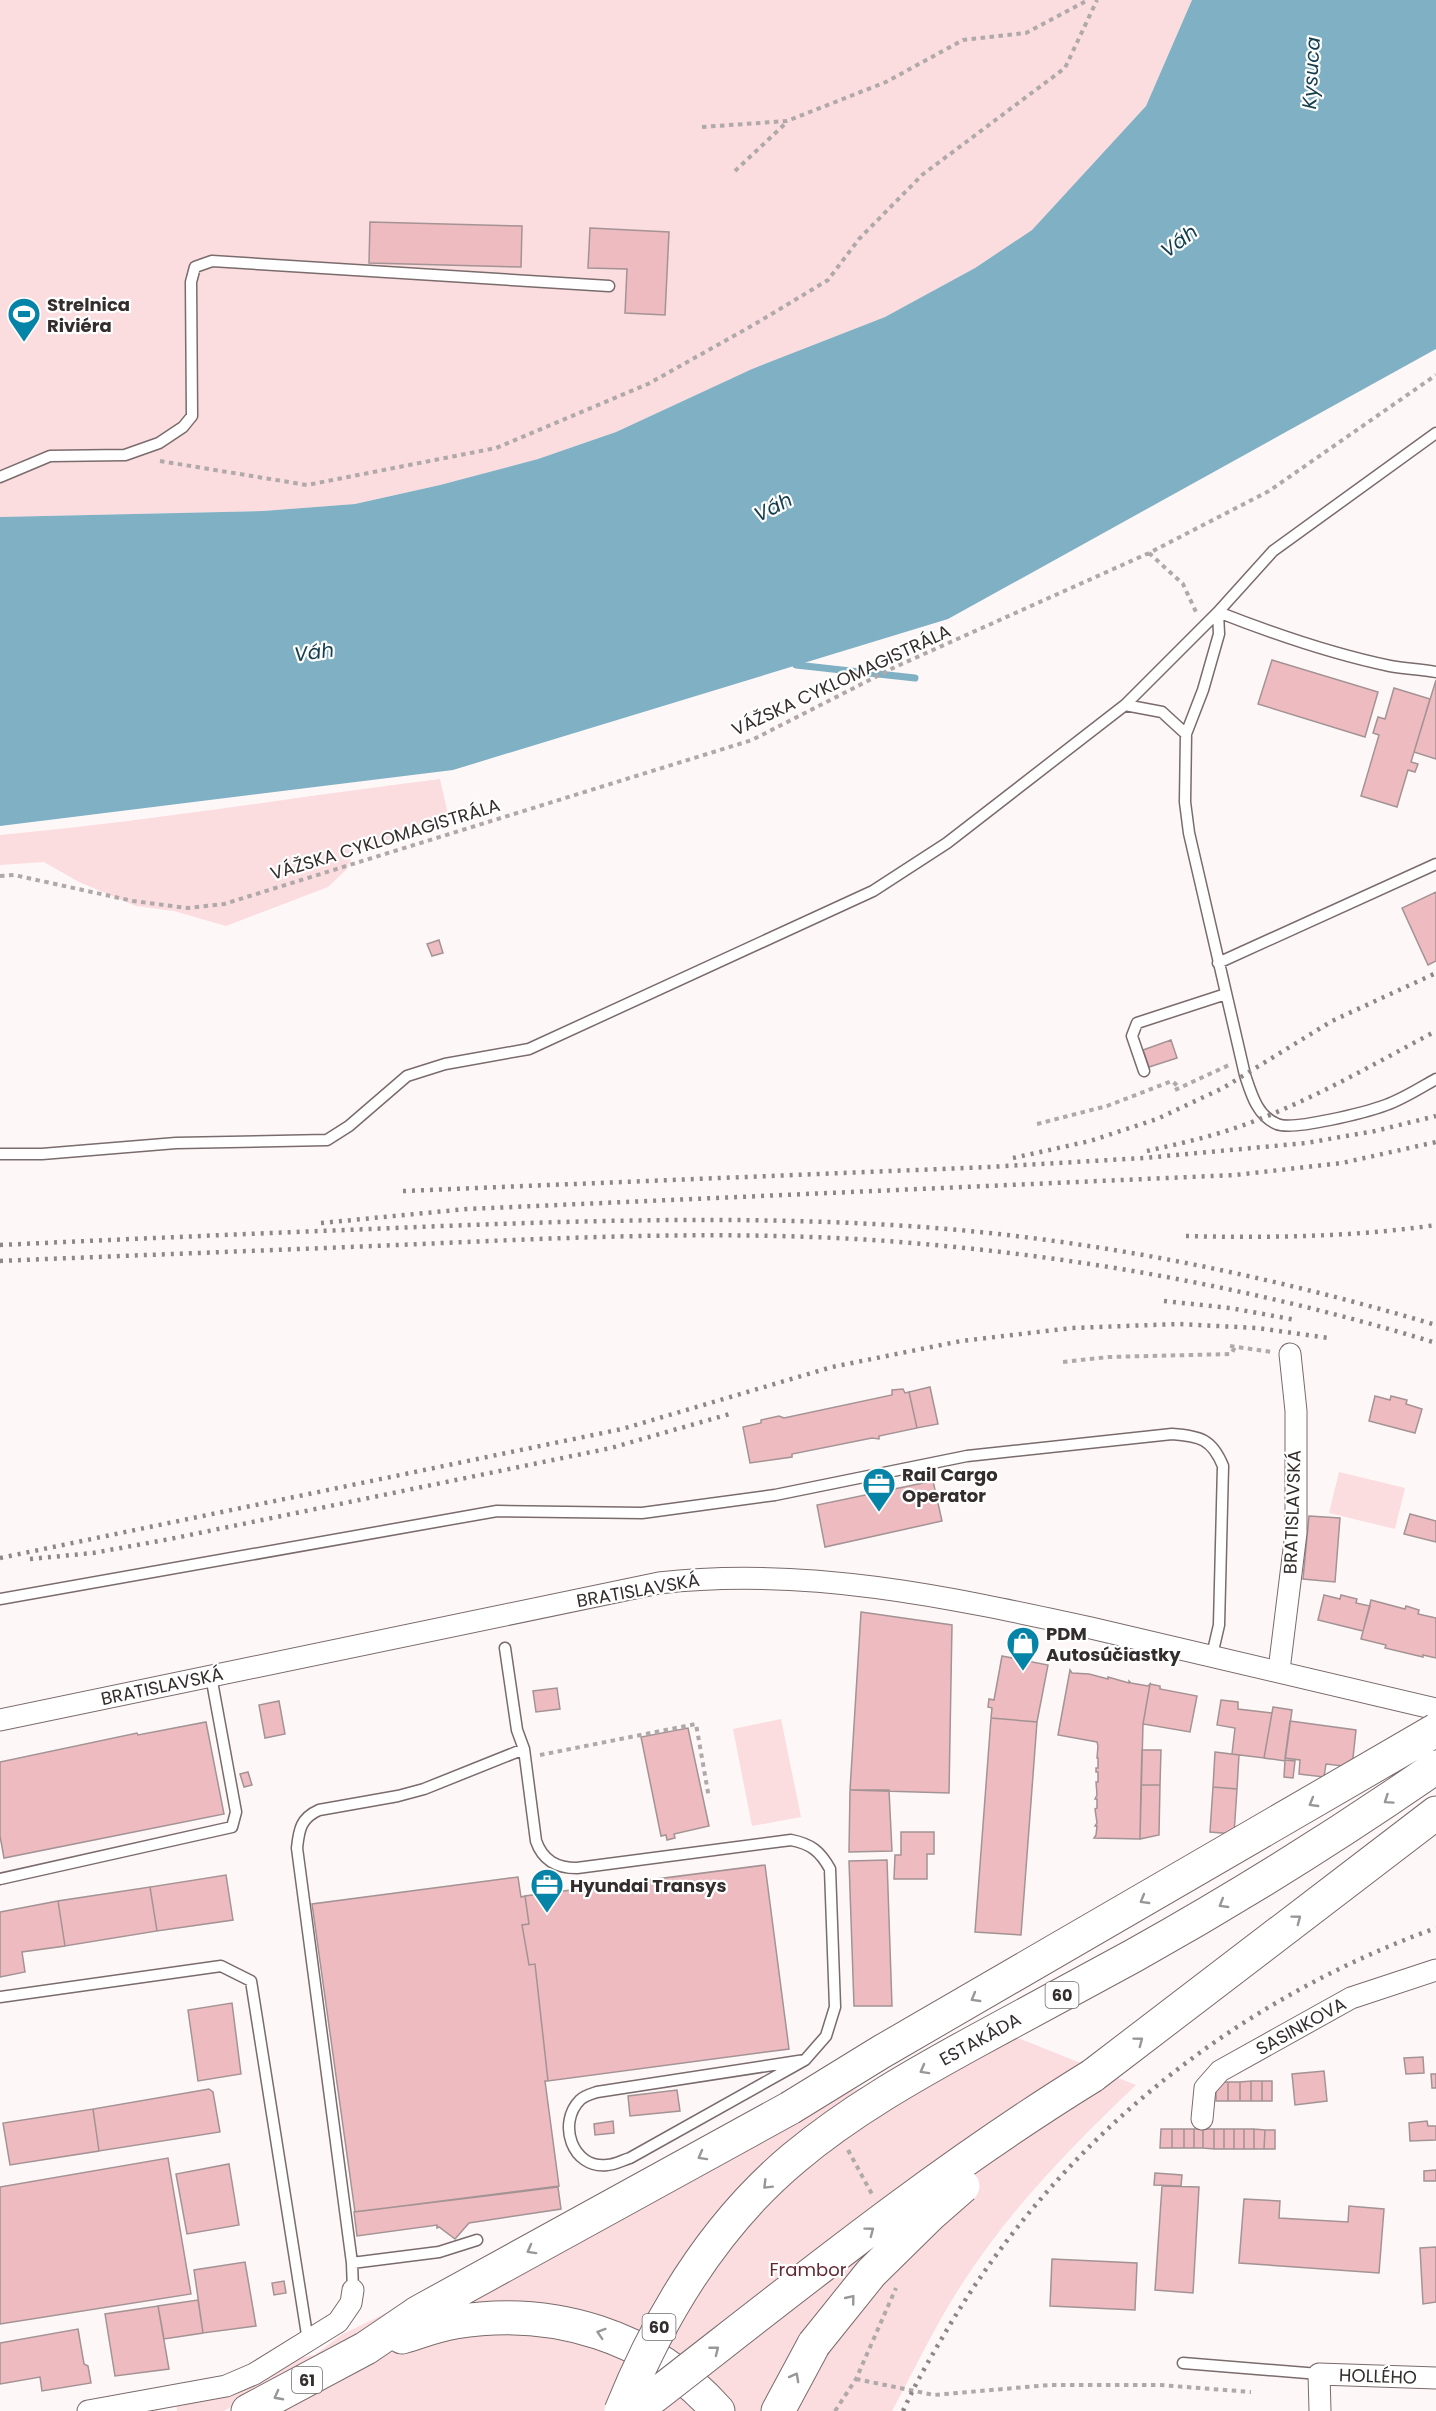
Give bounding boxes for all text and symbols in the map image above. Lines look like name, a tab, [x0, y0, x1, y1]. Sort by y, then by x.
water label: Kysuca	[1295, 36, 1327, 110]
water label: Váh	[1155, 218, 1203, 264]
place label: Strelnica Riviéra	[47, 292, 130, 338]
sports icon: Strelnica Riviéra	[6, 296, 42, 343]
water label: Váh	[749, 485, 797, 529]
street label: VÁŽSKA CYKLOMAGISTRÁLA	[728, 618, 954, 742]
water label: Váh	[293, 636, 335, 668]
street label: VÁŽSKA CYKLOMAGISTRÁLA	[267, 792, 503, 886]
street label: BRATISLAVSKÁ	[1277, 1449, 1307, 1575]
place label: Rail Cargo Operator	[902, 1462, 998, 1508]
office icon: Rail Cargo Operator	[861, 1466, 897, 1513]
street label: BRATISLAVSKÁ	[575, 1567, 701, 1613]
place label: PDM Autosúčiastky	[1046, 1621, 1181, 1667]
shop icon: PDM Autosúčiastky	[1005, 1625, 1041, 1672]
street label: BRATISLAVSKÁ	[99, 1661, 225, 1711]
one-way arrow	[1384, 1793, 1394, 1805]
one-way arrow	[1309, 1796, 1319, 1807]
office icon: Hyundai Transys	[529, 1867, 565, 1914]
place label: Hyundai Transys	[570, 1873, 727, 1898]
one-way arrow	[1140, 1893, 1150, 1904]
one-way arrow	[1219, 1897, 1229, 1909]
one-way arrow	[1290, 1916, 1301, 1927]
road number: 60	[1046, 1982, 1078, 2008]
one-way arrow	[971, 1990, 981, 2002]
street label: SASINKOVA	[1251, 1991, 1351, 2061]
street label: ESTAKÁDA	[935, 2006, 1025, 2072]
one-way arrow	[1132, 2037, 1143, 2048]
one-way arrow	[920, 2063, 930, 2074]
one-way arrow	[698, 2149, 708, 2160]
one-way arrow	[763, 2177, 774, 2188]
one-way arrow	[863, 2227, 874, 2238]
one-way arrow	[527, 2243, 537, 2254]
park label: Frambor	[770, 2257, 847, 2282]
one-way arrow	[843, 2294, 854, 2305]
road number: 60	[642, 2314, 676, 2340]
one-way arrow	[596, 2328, 607, 2340]
one-way arrow	[708, 2346, 719, 2357]
street label: HOLLÉHO	[1339, 2362, 1417, 2390]
road number: 61	[292, 2367, 322, 2393]
one-way arrow	[788, 2373, 799, 2383]
one-way arrow	[273, 2389, 284, 2400]

